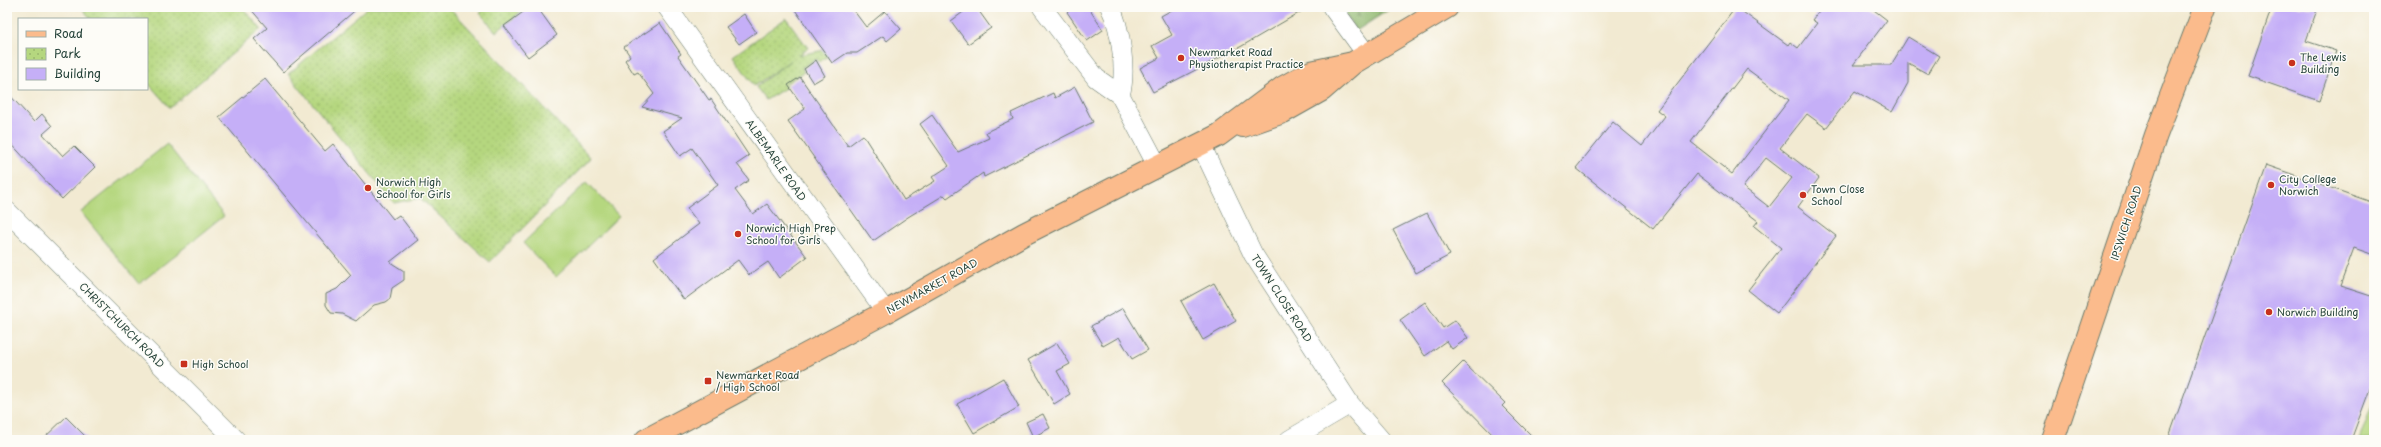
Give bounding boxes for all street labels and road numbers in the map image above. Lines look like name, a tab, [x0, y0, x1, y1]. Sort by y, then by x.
street label: ALBEMARLE ROAD	[743, 116, 810, 204]
street label: IPSWICH ROAD	[2106, 184, 2145, 262]
street label: TOWN CLOSE ROAD	[1248, 251, 1316, 345]
street label: NEWMARKET ROAD	[884, 254, 980, 317]
street label: CHRISTCHURCH ROAD	[76, 279, 168, 371]

